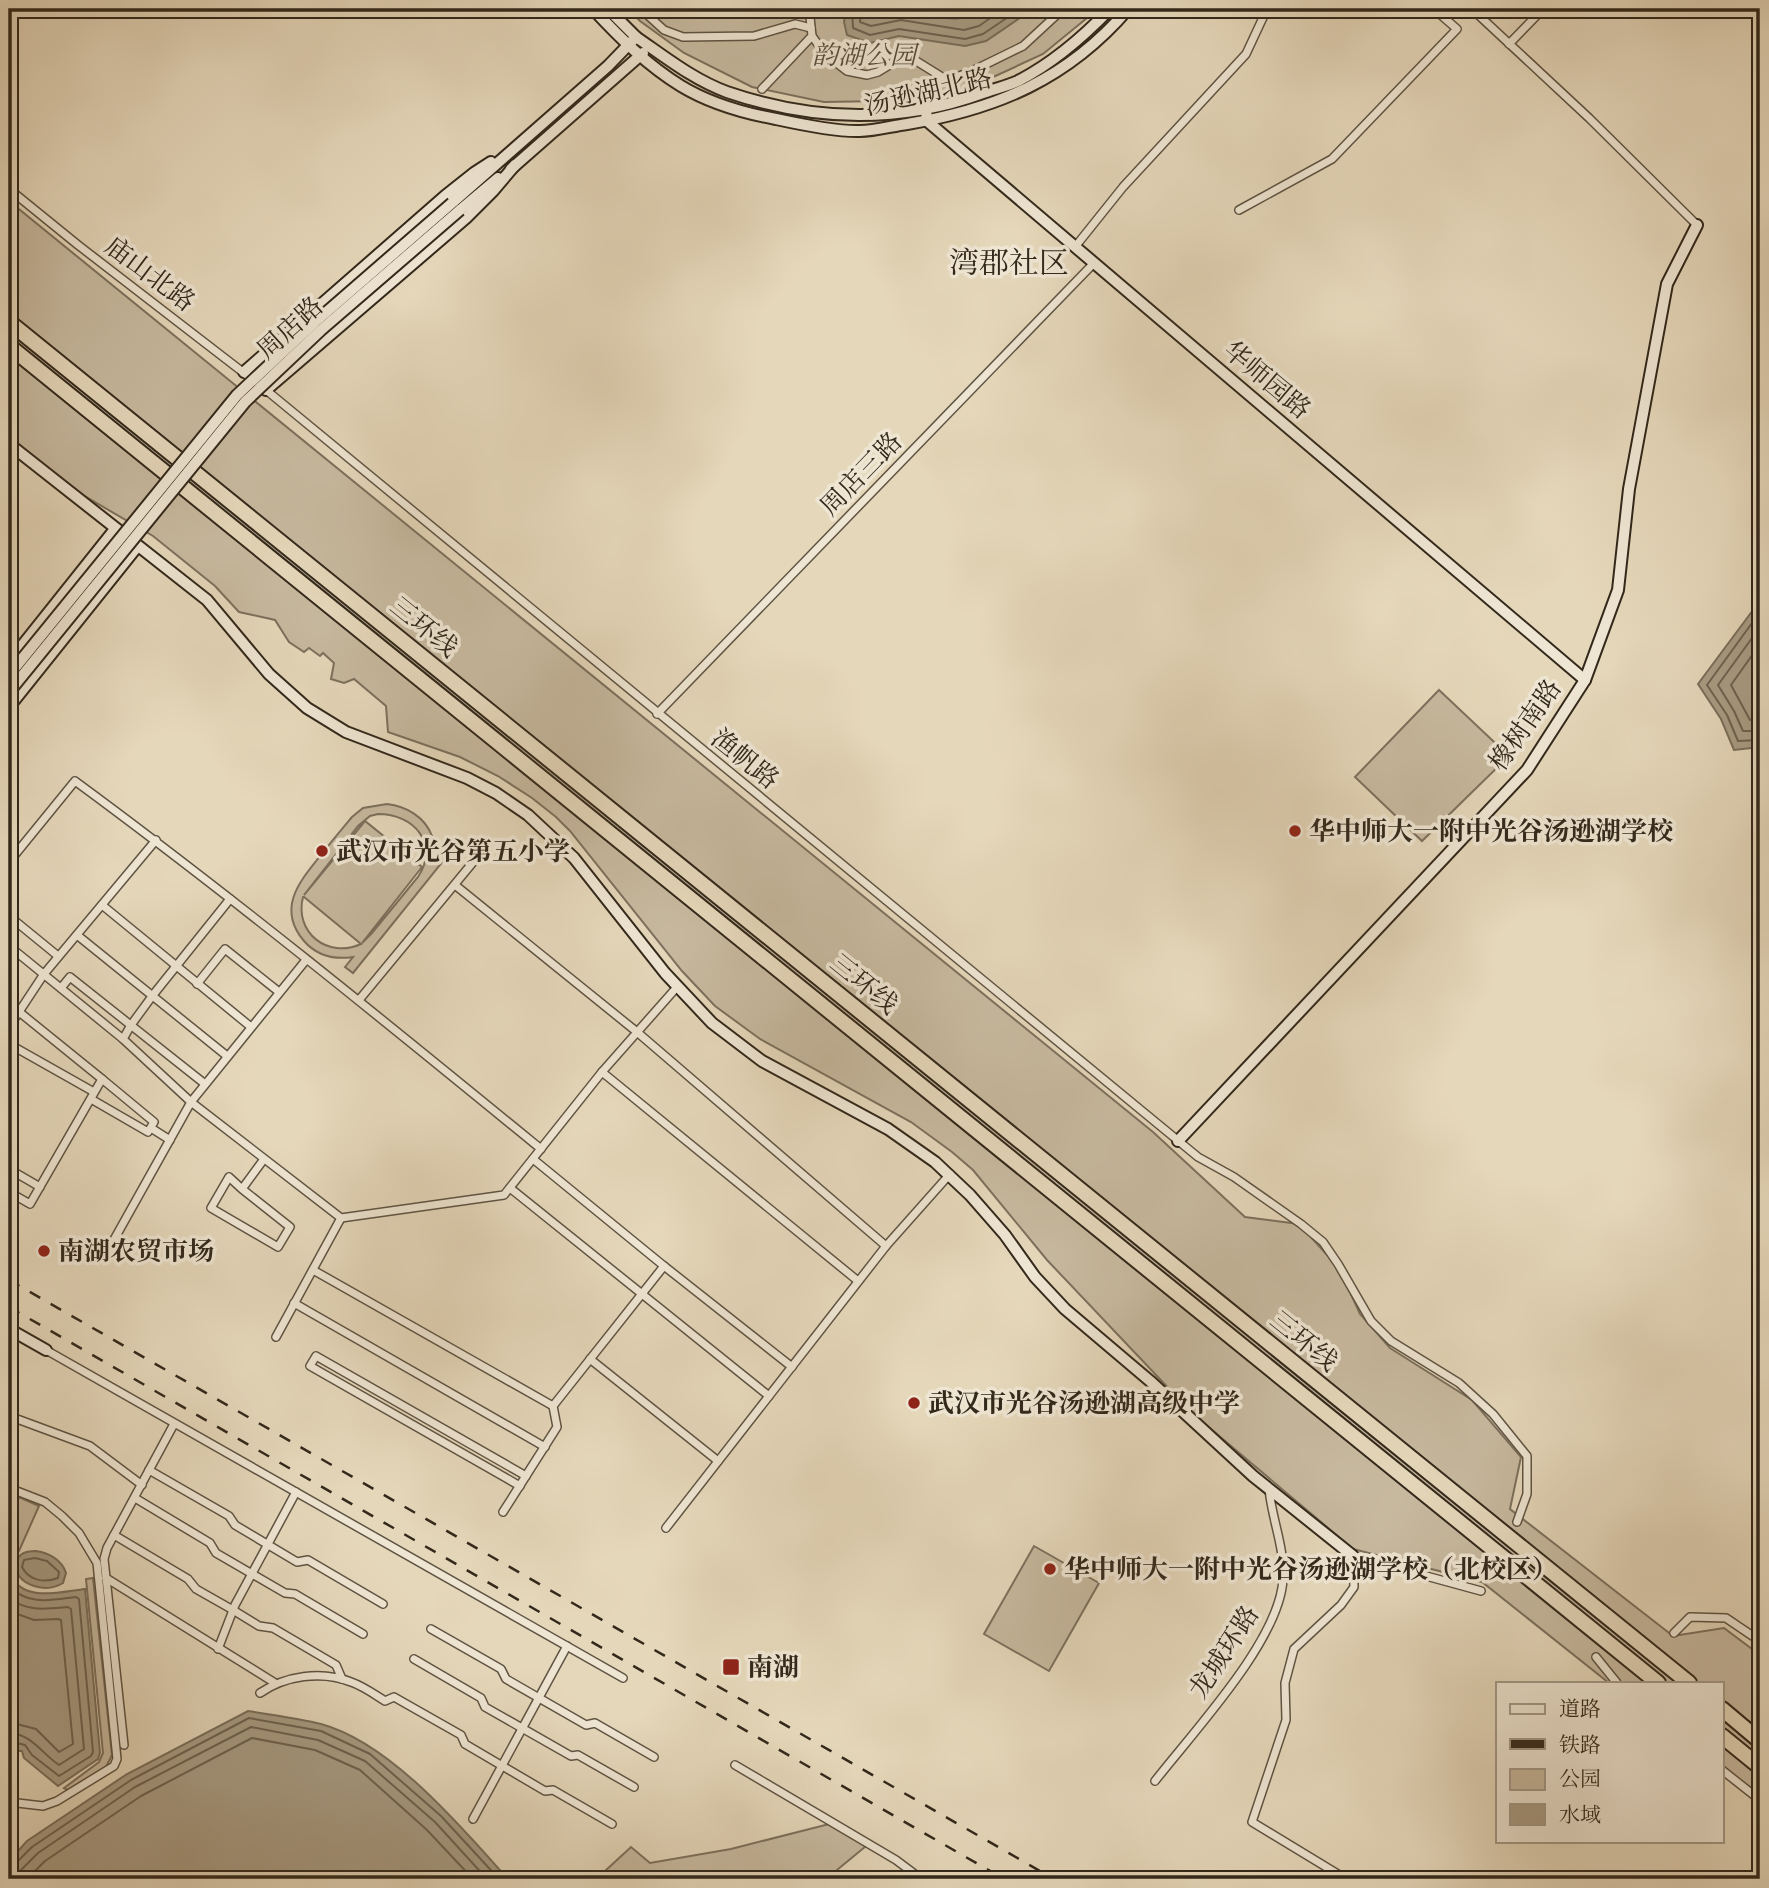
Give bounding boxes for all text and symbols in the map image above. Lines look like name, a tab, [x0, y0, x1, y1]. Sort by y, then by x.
park label: 韵湖公园	[812, 38, 920, 73]
street label: 汤逊湖北路	[861, 60, 995, 124]
street label: 庙山北路	[98, 229, 202, 319]
district label: 湾郡社区	[949, 243, 1069, 284]
street label: 周店路	[249, 289, 331, 367]
street label: 华师园路	[1216, 333, 1318, 427]
street label: 周店三路	[812, 424, 910, 524]
street label: 三环线	[383, 589, 465, 665]
street label: 橡树南路	[1481, 672, 1569, 778]
street label: 渔帆路	[704, 721, 786, 797]
place label: 华中师大一附中光谷汤逊湖学校	[1309, 814, 1673, 849]
marker: 华中师大一附中光谷汤逊湖学校	[1287, 823, 1303, 839]
place label: 武汉市光谷第五小学	[336, 834, 570, 869]
marker: 武汉市光谷第五小学	[314, 843, 330, 859]
street label: 三环线	[823, 946, 905, 1022]
place label: 南湖农贸市场	[58, 1234, 214, 1269]
marker: 南湖农贸市场	[36, 1243, 52, 1259]
street label: 三环线	[1263, 1303, 1345, 1379]
place label: 武汉市光谷汤逊湖高级中学	[928, 1386, 1240, 1421]
marker: 武汉市光谷汤逊湖高级中学	[906, 1395, 922, 1411]
place label: 华中师大一附中光谷汤逊湖学校（北校区）	[1064, 1552, 1558, 1587]
marker: 华中师大一附中光谷汤逊湖学校（北校区）	[1042, 1561, 1058, 1577]
street label: 龙城环路	[1181, 1599, 1267, 1705]
place label: 南湖	[747, 1650, 799, 1685]
marker: 南湖	[721, 1657, 741, 1677]
legend	[1496, 1682, 1724, 1842]
text: 道路	[1559, 1695, 1601, 1724]
text: 铁路	[1559, 1731, 1601, 1760]
text: 公园	[1559, 1765, 1601, 1794]
text: 水域	[1559, 1801, 1601, 1830]

